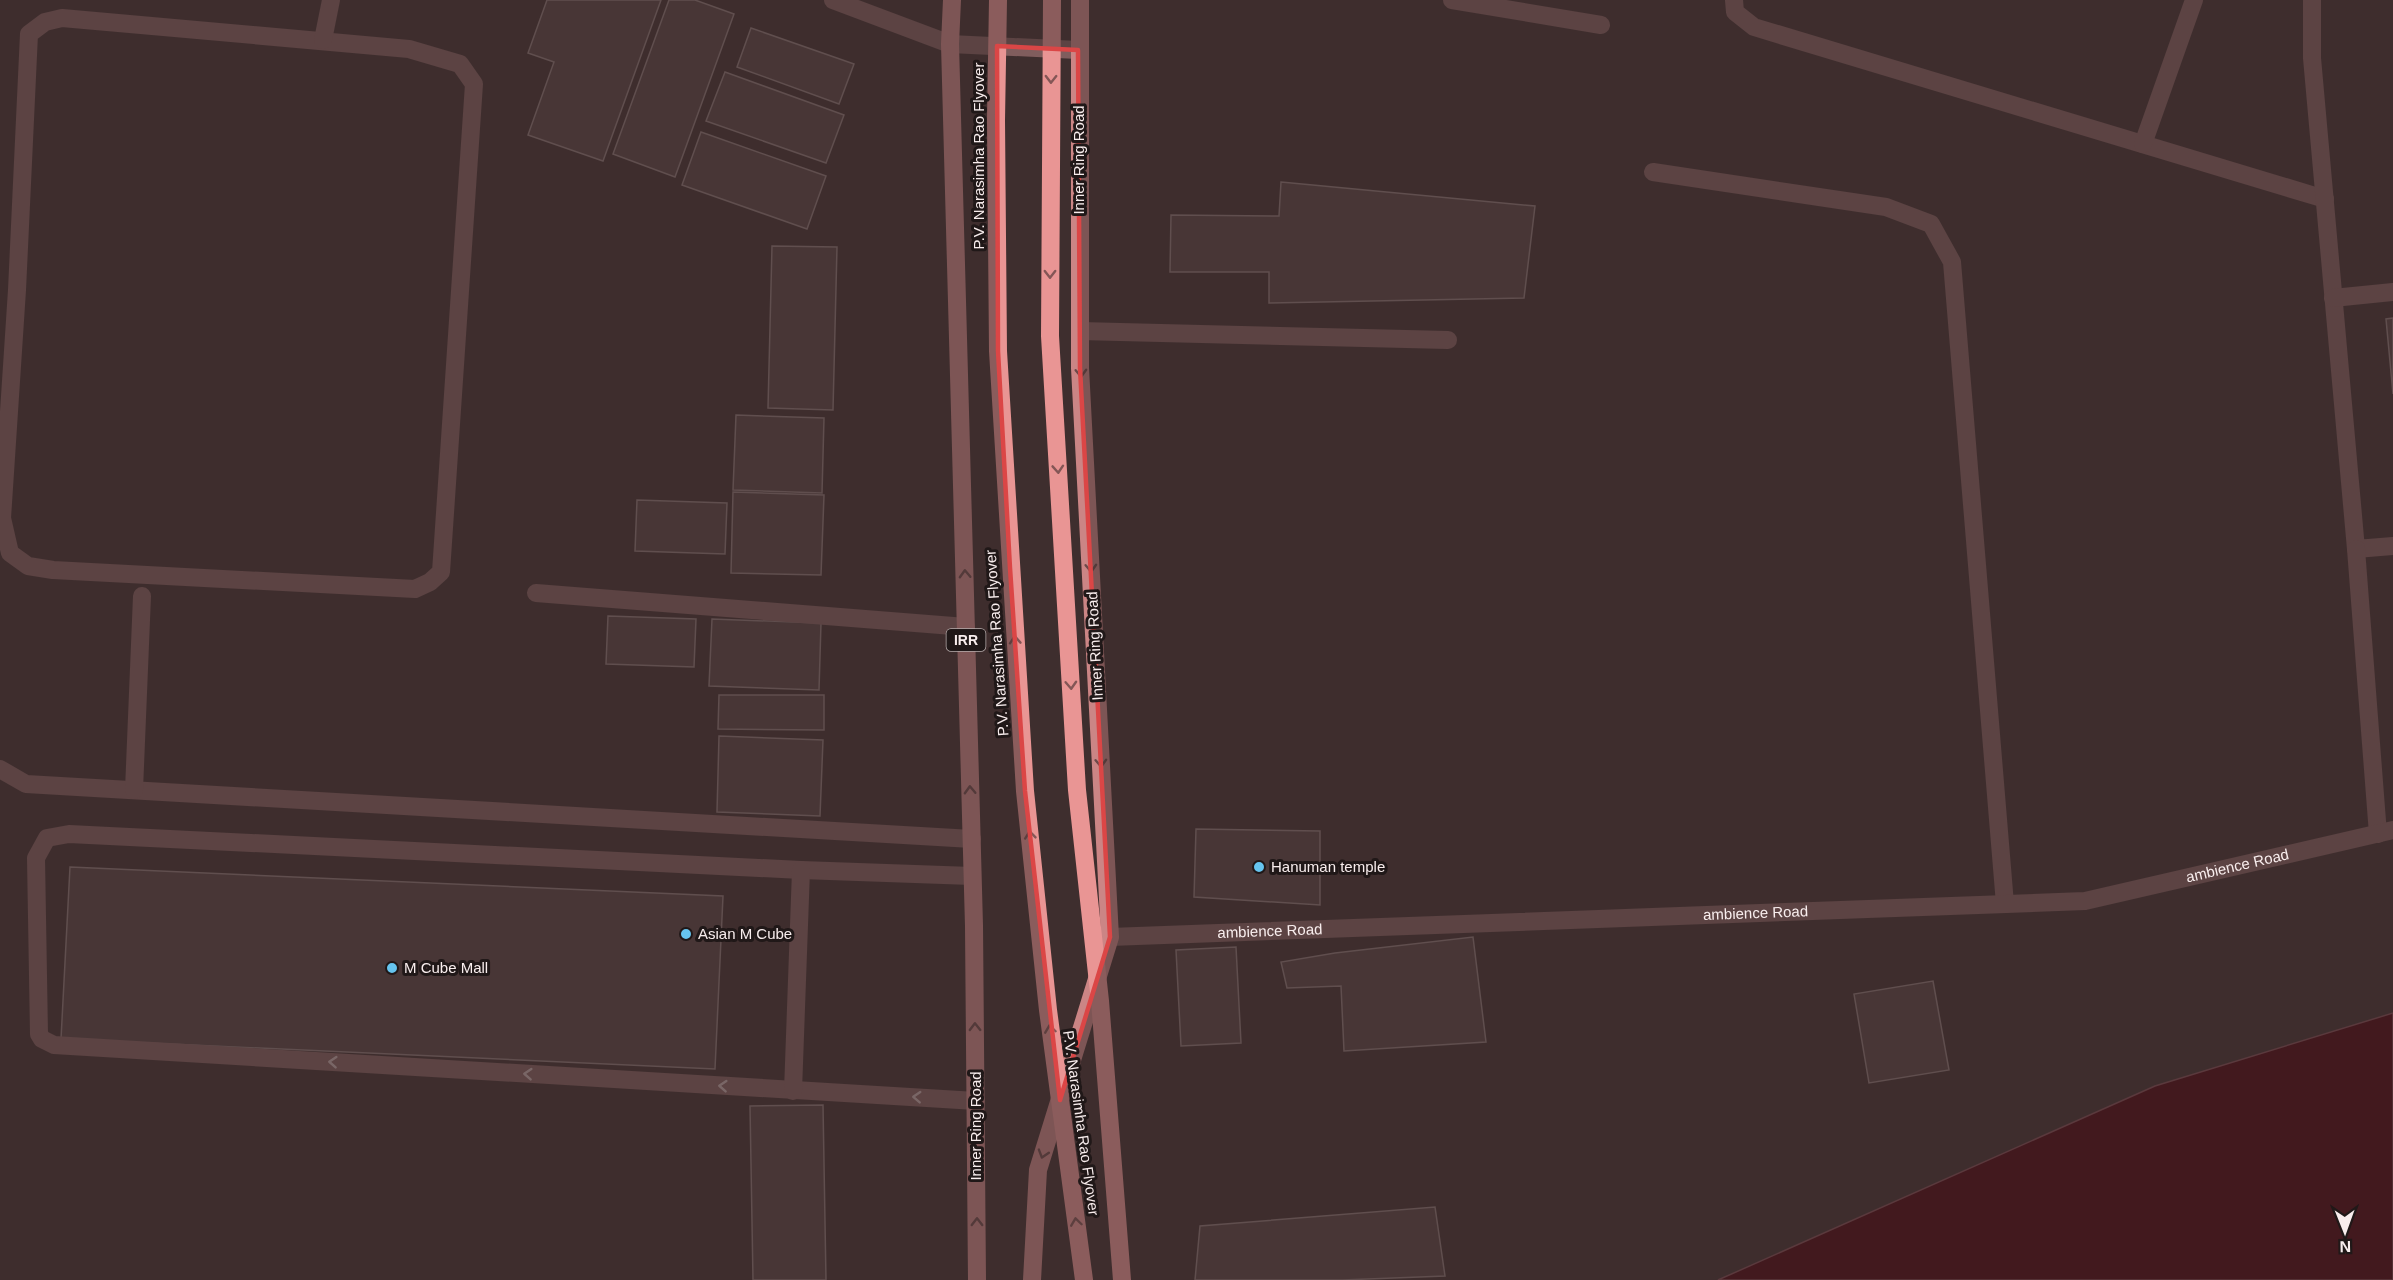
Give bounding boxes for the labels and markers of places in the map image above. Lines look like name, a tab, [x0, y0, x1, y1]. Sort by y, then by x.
place label: Hanuman temple	[1271, 858, 1385, 875]
marker: Hanuman temple	[1252, 860, 1266, 874]
place label: Asian M Cube	[698, 925, 792, 942]
marker: Asian M Cube	[679, 927, 693, 941]
place label: M Cube Mall	[404, 959, 488, 976]
marker: M Cube Mall	[385, 961, 399, 975]

